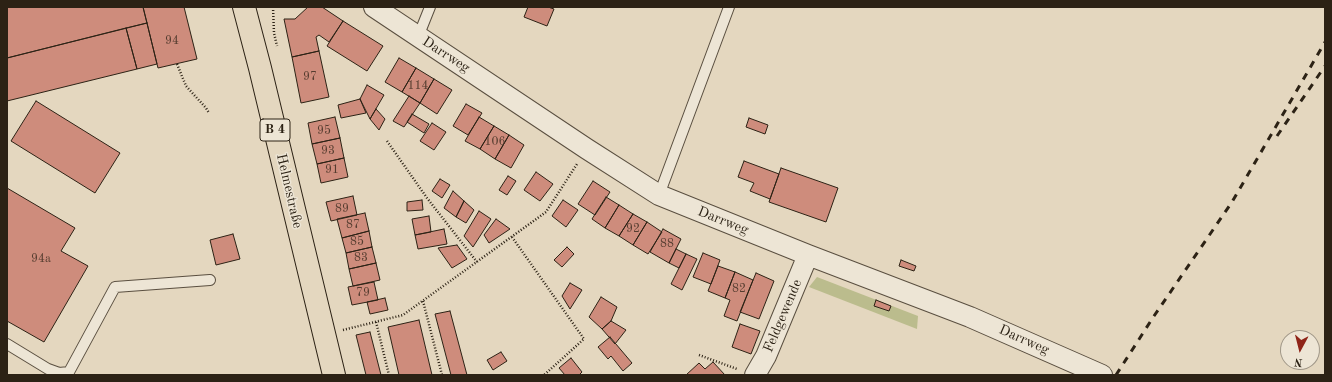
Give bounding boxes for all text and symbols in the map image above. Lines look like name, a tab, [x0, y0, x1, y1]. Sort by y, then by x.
street label: Darrweg	[419, 33, 473, 77]
house number: 94	[165, 34, 179, 48]
house number: 97	[303, 70, 317, 84]
house number: 114	[408, 79, 428, 93]
road number: B 4	[260, 119, 290, 141]
house number: 95	[317, 124, 331, 138]
house number: 106	[485, 135, 505, 149]
house number: 93	[321, 144, 335, 158]
street label: Helmestraße	[272, 152, 306, 230]
house number: 91	[325, 163, 339, 177]
house number: 89	[335, 202, 349, 216]
street label: Darrweg	[695, 203, 751, 239]
house number: 87	[346, 218, 360, 232]
house number: 92	[626, 222, 640, 236]
house number: 85	[350, 235, 364, 249]
house number: 88	[660, 237, 674, 251]
house number: 83	[354, 251, 368, 265]
house number: 94a	[31, 252, 51, 266]
street label: Feldgewende	[760, 277, 806, 355]
house number: 82	[732, 282, 746, 296]
house number: 79	[356, 286, 370, 300]
street label: Darrweg	[996, 321, 1052, 359]
north arrow	[1280, 330, 1320, 370]
text: N	[1294, 355, 1303, 367]

